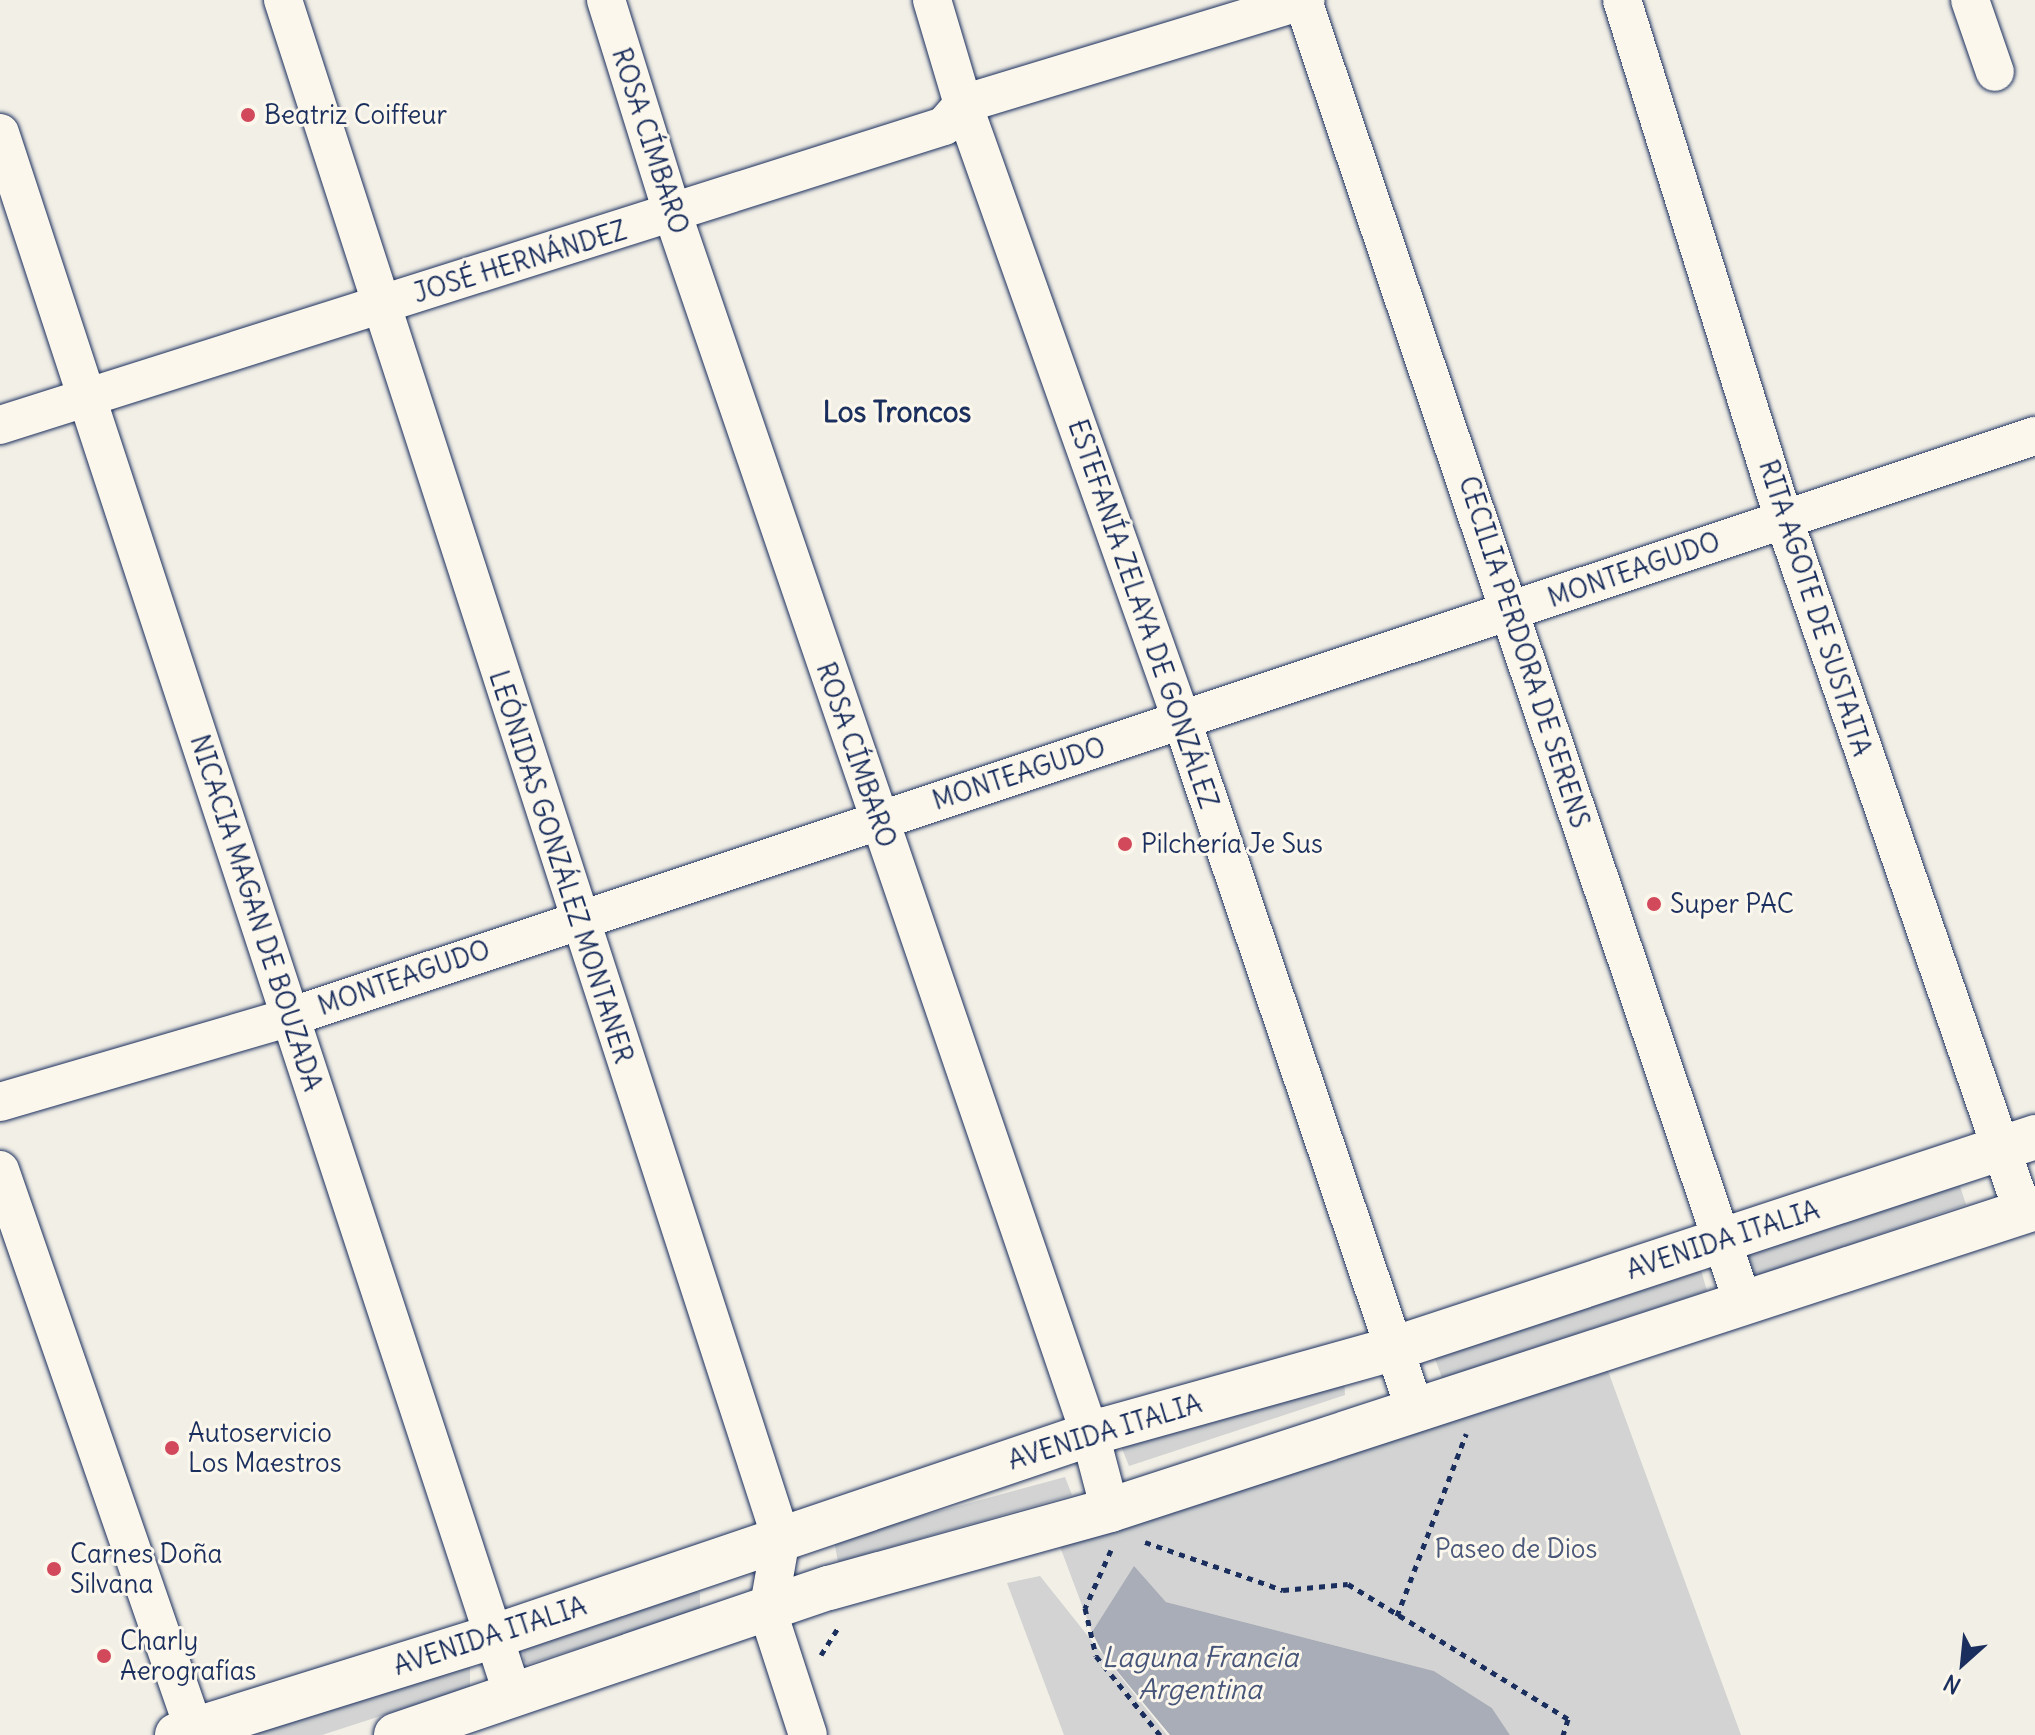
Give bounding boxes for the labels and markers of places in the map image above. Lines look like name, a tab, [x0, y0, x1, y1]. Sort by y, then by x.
place label: Beatriz Coiffeur	[264, 99, 447, 131]
marker: Beatriz Coiffeur	[239, 106, 257, 124]
place label: Pilchería Je Sus	[1141, 828, 1323, 860]
marker: Pilchería Je Sus	[1116, 835, 1134, 853]
place label: Super PAC	[1670, 888, 1794, 920]
marker: Super PAC	[1645, 895, 1663, 913]
place label: Autoservicio Los Maestros	[188, 1417, 342, 1478]
marker: Autoservicio Los Maestros	[163, 1439, 181, 1457]
place label: Carnes Doña Silvana	[70, 1538, 222, 1600]
marker: Carnes Doña Silvana	[45, 1560, 63, 1578]
place label: Charly Aerografías	[120, 1625, 256, 1686]
marker: Charly Aerografías	[95, 1647, 113, 1665]

